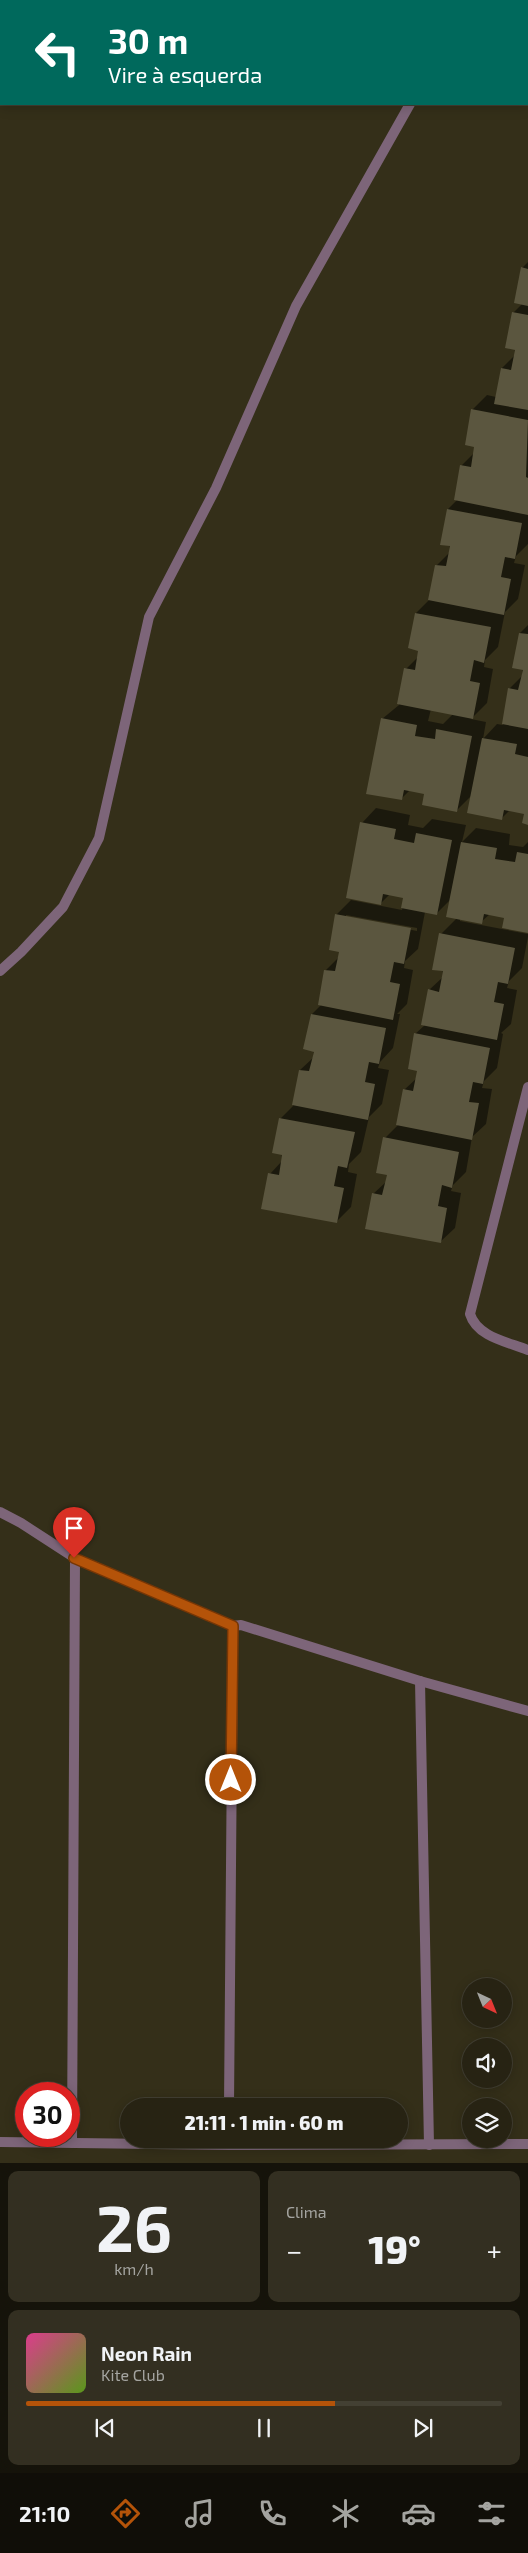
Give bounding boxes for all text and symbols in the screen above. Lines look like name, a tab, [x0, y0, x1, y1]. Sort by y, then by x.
text: 30 m	[108, 19, 188, 61]
icon: left	[25, 20, 90, 85]
text: Vire à esquerda	[108, 61, 262, 87]
pin	[53, 1507, 95, 1558]
icon: arrive	[60, 1514, 88, 1542]
position arrow	[204, 1753, 256, 1805]
north arrow	[462, 1978, 512, 2028]
map controls	[462, 1978, 512, 2148]
button: sound	[462, 2038, 512, 2088]
speed limit sign: 30	[15, 2082, 80, 2147]
button: layers	[462, 2098, 512, 2148]
text: 21:11 · 1 min · 60 m	[184, 2111, 344, 2134]
text: 26	[96, 2187, 172, 2265]
text: Clima	[286, 2202, 327, 2221]
text: 19°	[368, 2226, 421, 2272]
text: −	[286, 2233, 302, 2267]
text: +	[487, 2233, 502, 2267]
text: km/h	[114, 2259, 154, 2278]
text: Neon Rain	[101, 2342, 192, 2365]
text: Kite Club	[101, 2365, 165, 2384]
icon: previous	[91, 2414, 119, 2442]
icon: pause	[250, 2414, 278, 2442]
icon: next	[409, 2414, 437, 2442]
icon: directions	[108, 2496, 143, 2531]
icon: music	[182, 2496, 217, 2531]
icon: phone	[255, 2496, 290, 2531]
icon: climate	[328, 2496, 363, 2531]
icon: car	[401, 2496, 436, 2531]
icon: filters	[474, 2496, 509, 2531]
text: 21:10	[19, 2500, 70, 2526]

